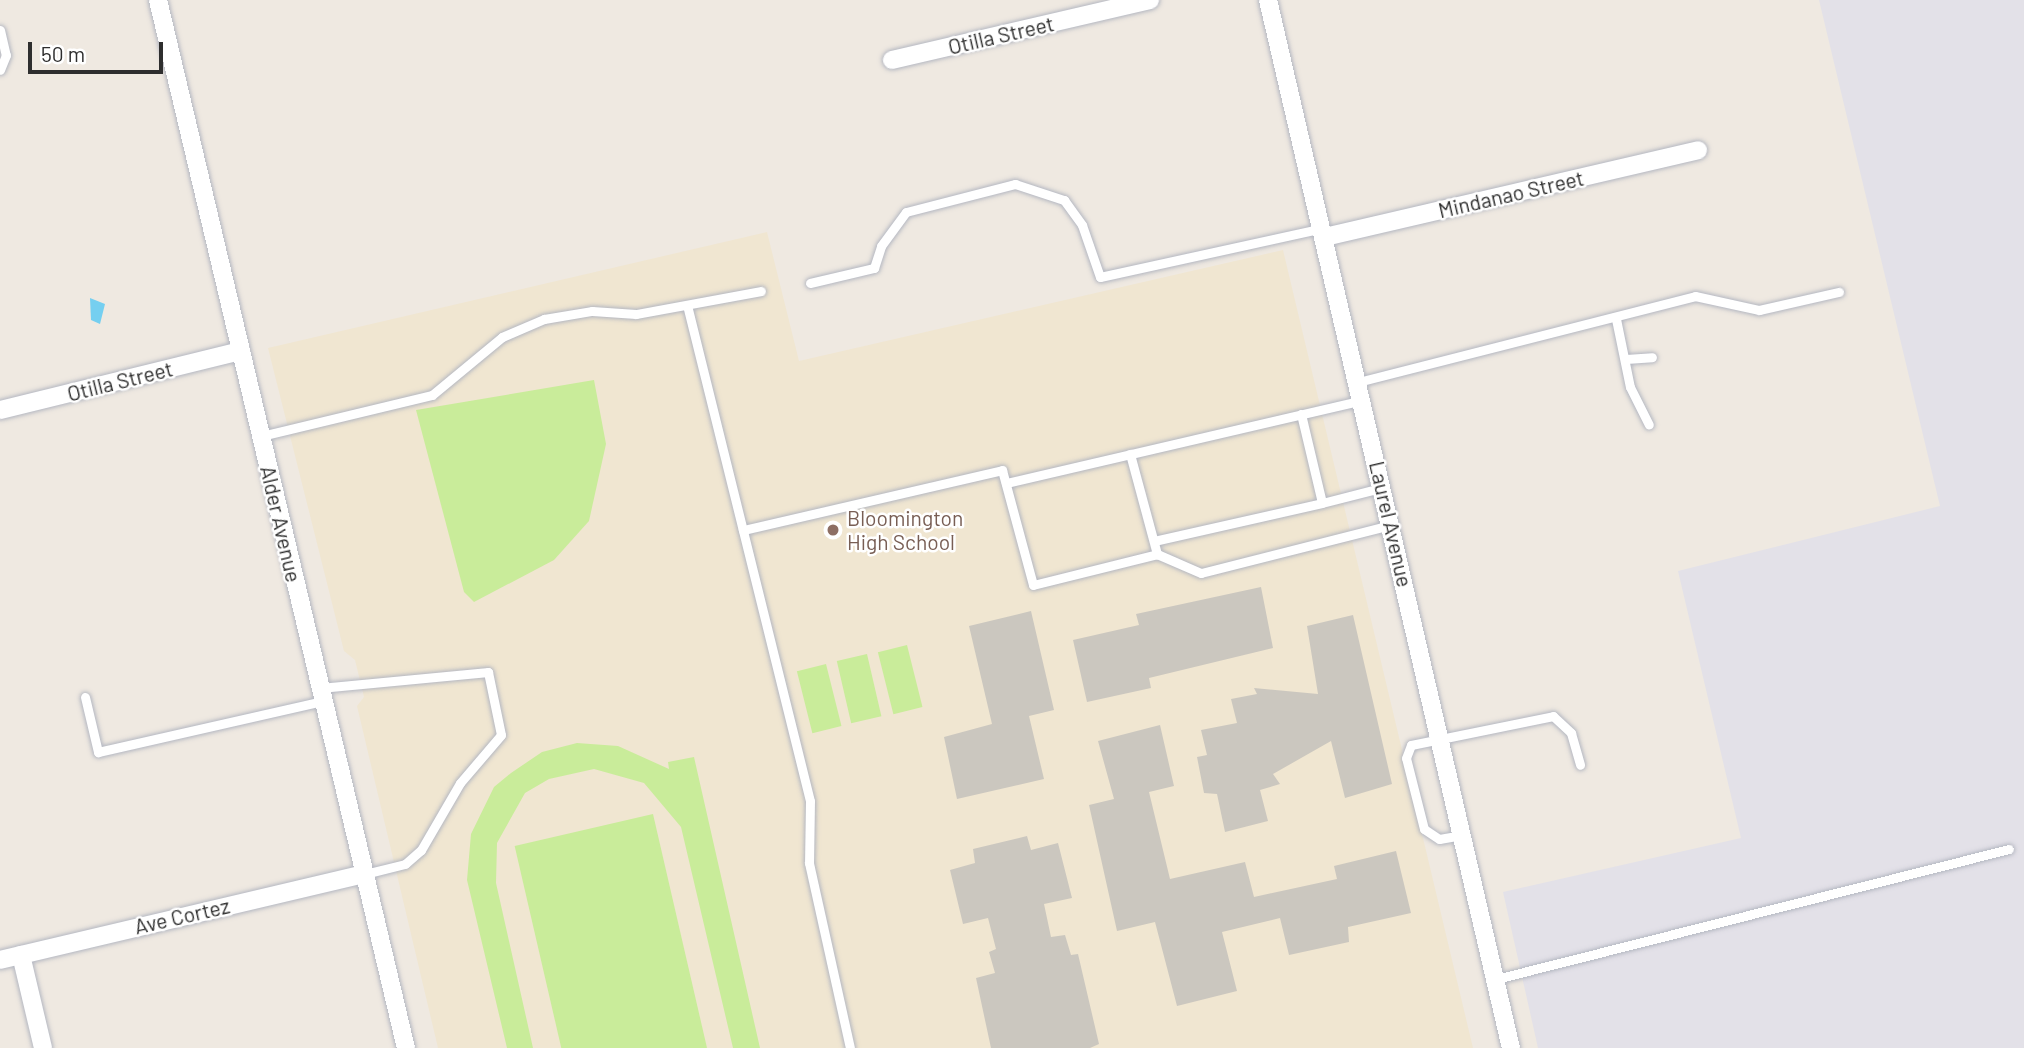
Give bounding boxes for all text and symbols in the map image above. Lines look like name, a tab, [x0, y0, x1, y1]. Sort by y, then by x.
street label: Otilla Street	[946, 11, 1056, 59]
scale bar	[32, 28, 166, 72]
text: 50 m	[41, 41, 85, 66]
street label: Mindanao Street	[1436, 165, 1586, 223]
street label: Otilla Street	[65, 356, 175, 406]
street label: Laurel Avenue	[1364, 459, 1418, 589]
street label: Alder Avenue	[255, 463, 307, 585]
place label: Bloomington High School	[847, 505, 963, 555]
marker: Bloomington High School	[825, 522, 841, 538]
street label: Ave Cortez	[132, 893, 232, 939]

